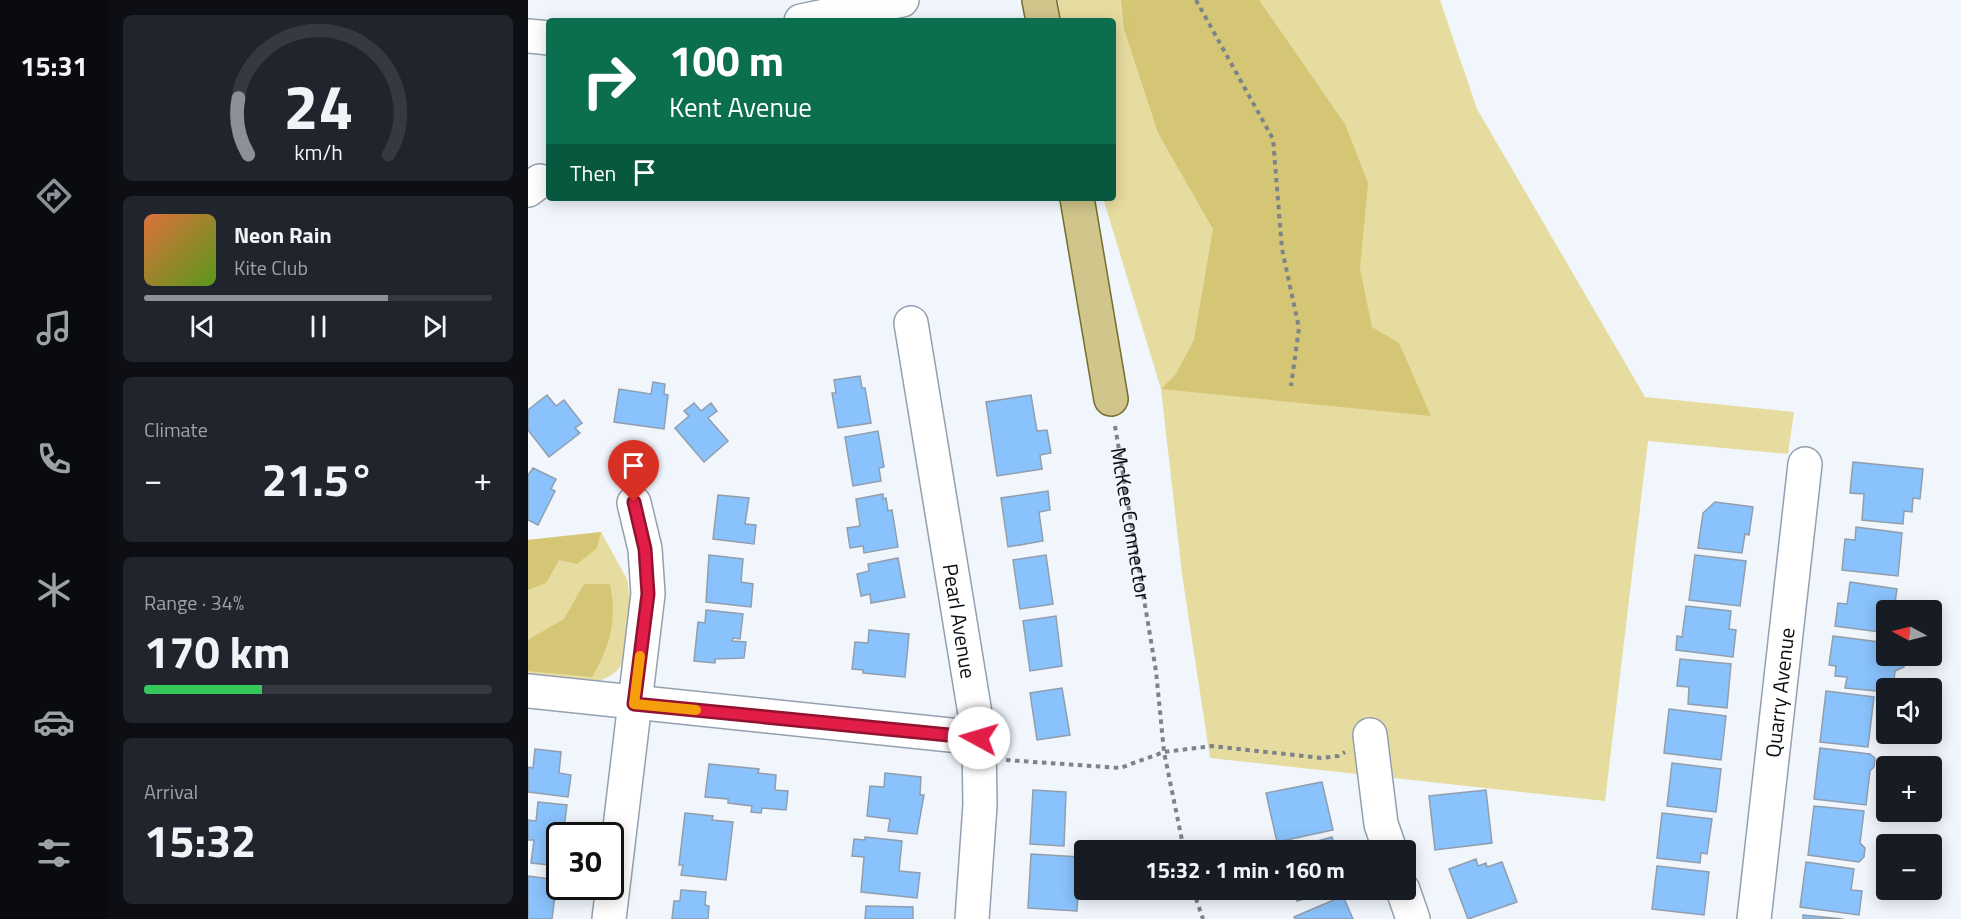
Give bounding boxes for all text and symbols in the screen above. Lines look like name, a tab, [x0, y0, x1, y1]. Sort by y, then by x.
text: 100 m	[669, 28, 784, 92]
icon: right	[570, 42, 648, 120]
text: 15:31	[20, 45, 88, 86]
text: 24	[283, 58, 353, 153]
text: Kent Avenue	[669, 86, 812, 127]
text: km/h	[294, 136, 342, 168]
text: Then	[570, 156, 616, 190]
icon: arrive	[628, 156, 661, 189]
icon: directions	[33, 175, 75, 217]
text: Neon Rain	[234, 218, 332, 252]
text: Kite Club	[234, 252, 308, 283]
icon: music	[33, 307, 75, 349]
icon: previous	[186, 310, 219, 343]
icon: pause	[302, 310, 335, 343]
icon: next	[418, 310, 451, 343]
text: Climate	[144, 414, 208, 445]
icon: phone	[33, 438, 75, 480]
pin	[608, 440, 659, 502]
text: 21.5°	[262, 445, 374, 513]
street label: McKee Connector	[1103, 445, 1160, 603]
icon: arrive	[617, 449, 650, 482]
text: −	[144, 454, 162, 504]
text: +	[474, 454, 492, 504]
street label: Pearl Avenue	[935, 561, 985, 681]
icon: climate	[33, 569, 75, 611]
text: Range · 34%	[144, 587, 244, 618]
north arrow	[1876, 600, 1942, 666]
map controls	[1876, 600, 1942, 900]
text: 170 km	[144, 617, 290, 685]
street label: Quarry Avenue	[1756, 626, 1803, 759]
button: sound	[1876, 678, 1942, 744]
icon: car	[33, 701, 75, 743]
position arrow	[947, 706, 1011, 770]
button: +	[1876, 756, 1942, 822]
text: Arrival	[144, 776, 198, 807]
text: 15:32	[144, 806, 256, 874]
speed limit sign: 30	[546, 822, 624, 900]
icon: filters	[33, 832, 75, 874]
button: −	[1876, 834, 1942, 900]
text: 15:32 · 1 min · 160 m	[1145, 853, 1345, 887]

